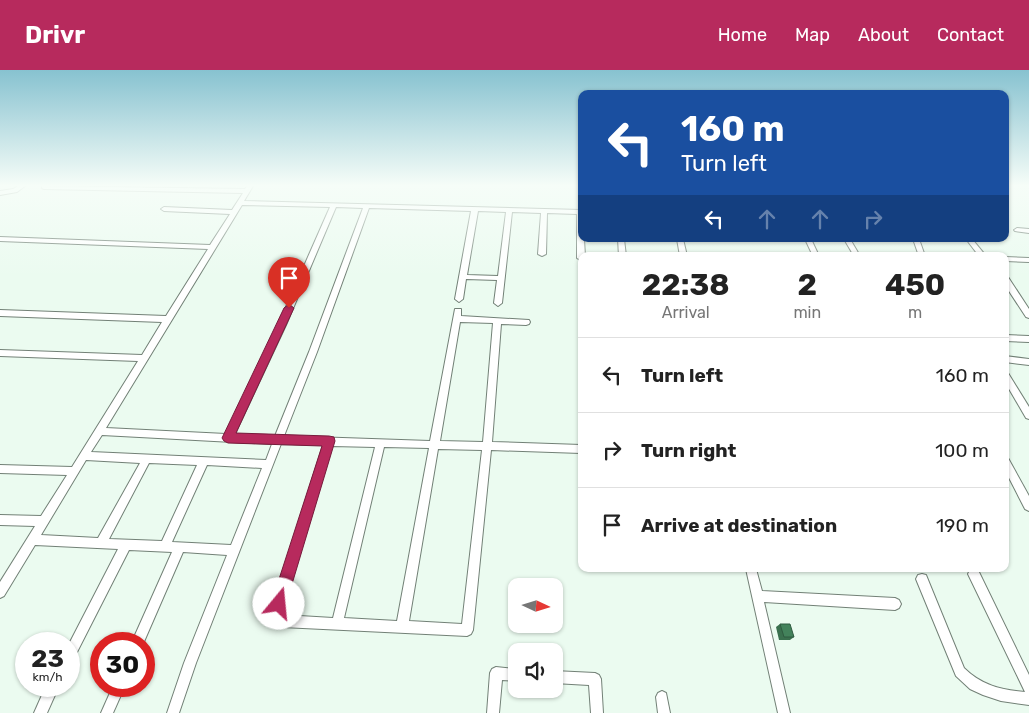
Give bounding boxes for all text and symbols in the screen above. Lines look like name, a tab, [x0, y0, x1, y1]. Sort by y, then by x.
text: Drivr	[25, 21, 85, 49]
text: Home	[718, 24, 767, 46]
text: Map	[795, 24, 830, 46]
text: About	[858, 24, 909, 46]
text: Contact	[937, 24, 1004, 46]
text: 160 m	[681, 108, 785, 150]
icon: left	[598, 110, 663, 175]
text: Turn left	[681, 150, 767, 177]
icon: left	[700, 205, 728, 233]
icon: ahead	[753, 205, 781, 233]
icon: ahead	[806, 205, 834, 233]
icon: right	[859, 205, 887, 233]
pin	[268, 257, 310, 308]
icon: arrive	[275, 264, 303, 292]
text: 22:38	[642, 267, 730, 303]
text: 2	[798, 267, 817, 303]
text: 450	[885, 267, 945, 303]
text: Arrival	[662, 303, 710, 322]
text: min	[793, 303, 821, 322]
text: m	[908, 303, 922, 322]
icon: left	[598, 361, 626, 389]
text: Turn left	[641, 364, 723, 387]
text: 160 m	[936, 364, 989, 387]
icon: right	[598, 436, 626, 464]
text: Turn right	[641, 439, 736, 462]
text: 100 m	[935, 439, 989, 462]
icon: arrive	[598, 511, 626, 539]
text: Arrive at destination	[641, 514, 837, 537]
text: 190 m	[936, 514, 989, 537]
position arrow	[252, 577, 304, 629]
north arrow	[508, 578, 562, 632]
map controls	[508, 578, 563, 698]
speed limit sign: 30	[90, 632, 155, 697]
button: sound	[508, 643, 563, 698]
text: 23	[31, 644, 64, 673]
text: km/h	[33, 670, 62, 684]

